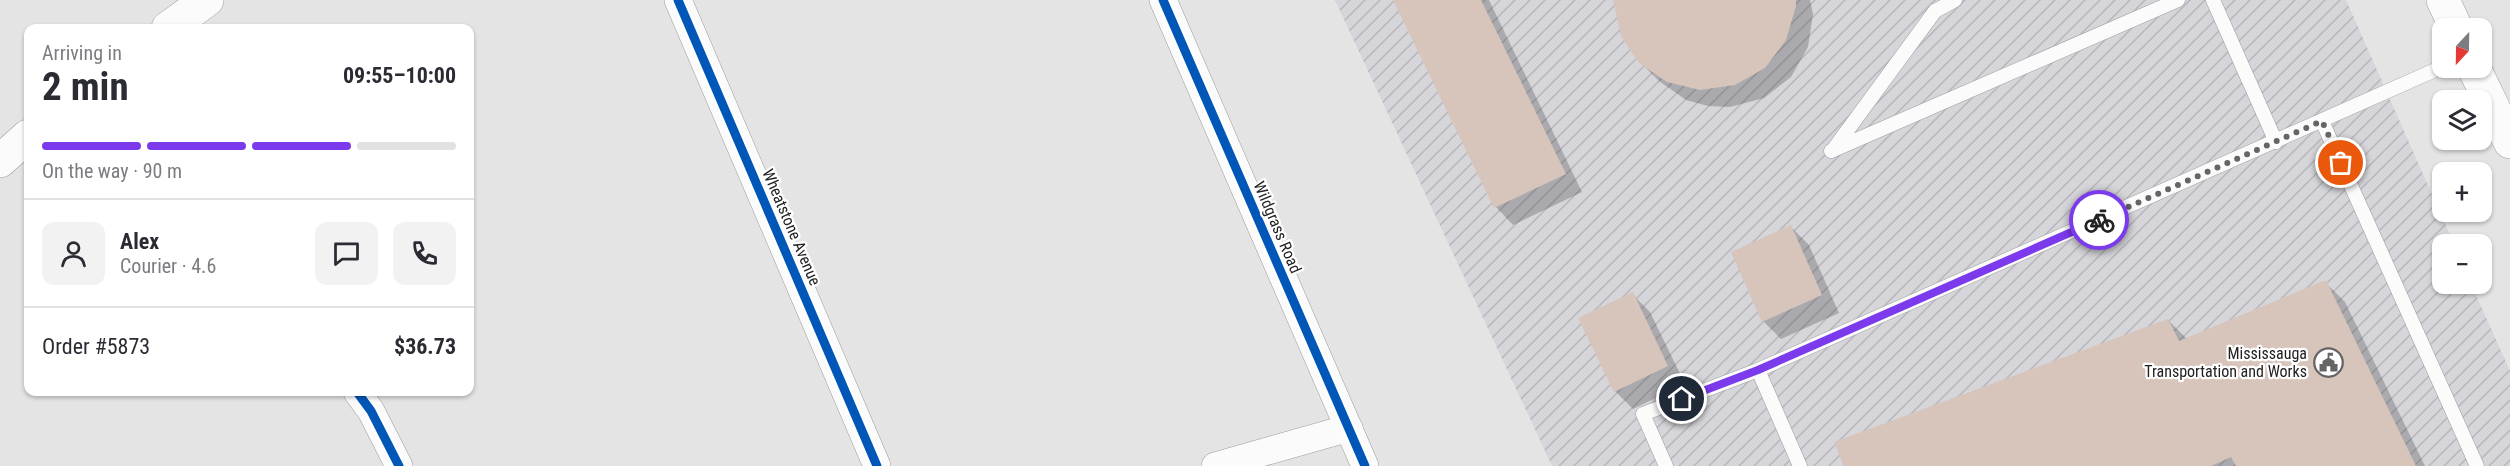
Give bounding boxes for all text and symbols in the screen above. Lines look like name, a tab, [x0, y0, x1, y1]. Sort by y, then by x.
north arrow	[2432, 18, 2492, 78]
map controls	[2432, 18, 2492, 294]
text: Arriving in	[42, 41, 122, 65]
text: 09:55–10:00	[343, 63, 456, 88]
text: 2 min	[42, 64, 129, 110]
button: layers	[2432, 90, 2492, 150]
pin	[2315, 137, 2366, 188]
icon: bag	[2324, 146, 2357, 179]
text: On the way · 90 m	[42, 159, 182, 183]
button: +	[2432, 162, 2492, 222]
street label: Wheatstone Avenue	[758, 166, 825, 288]
street label: Wildgrass Road	[1250, 178, 1305, 276]
courier	[2069, 190, 2129, 250]
icon: bike	[2083, 204, 2116, 237]
button: person	[42, 222, 105, 285]
button: chat	[315, 222, 378, 285]
button: phone	[393, 222, 456, 285]
text: Alex	[120, 229, 159, 254]
button: −	[2432, 234, 2492, 294]
text: Courier · 4.6	[120, 254, 216, 278]
text: Order #5873	[42, 334, 150, 359]
text: $36.73	[394, 334, 456, 359]
place label: Mississauga Transportation and Works	[2144, 344, 2307, 381]
public building icon: Mississauga Transportation and Works	[2312, 346, 2344, 378]
pin	[1656, 373, 1707, 424]
icon: home	[1665, 382, 1698, 415]

